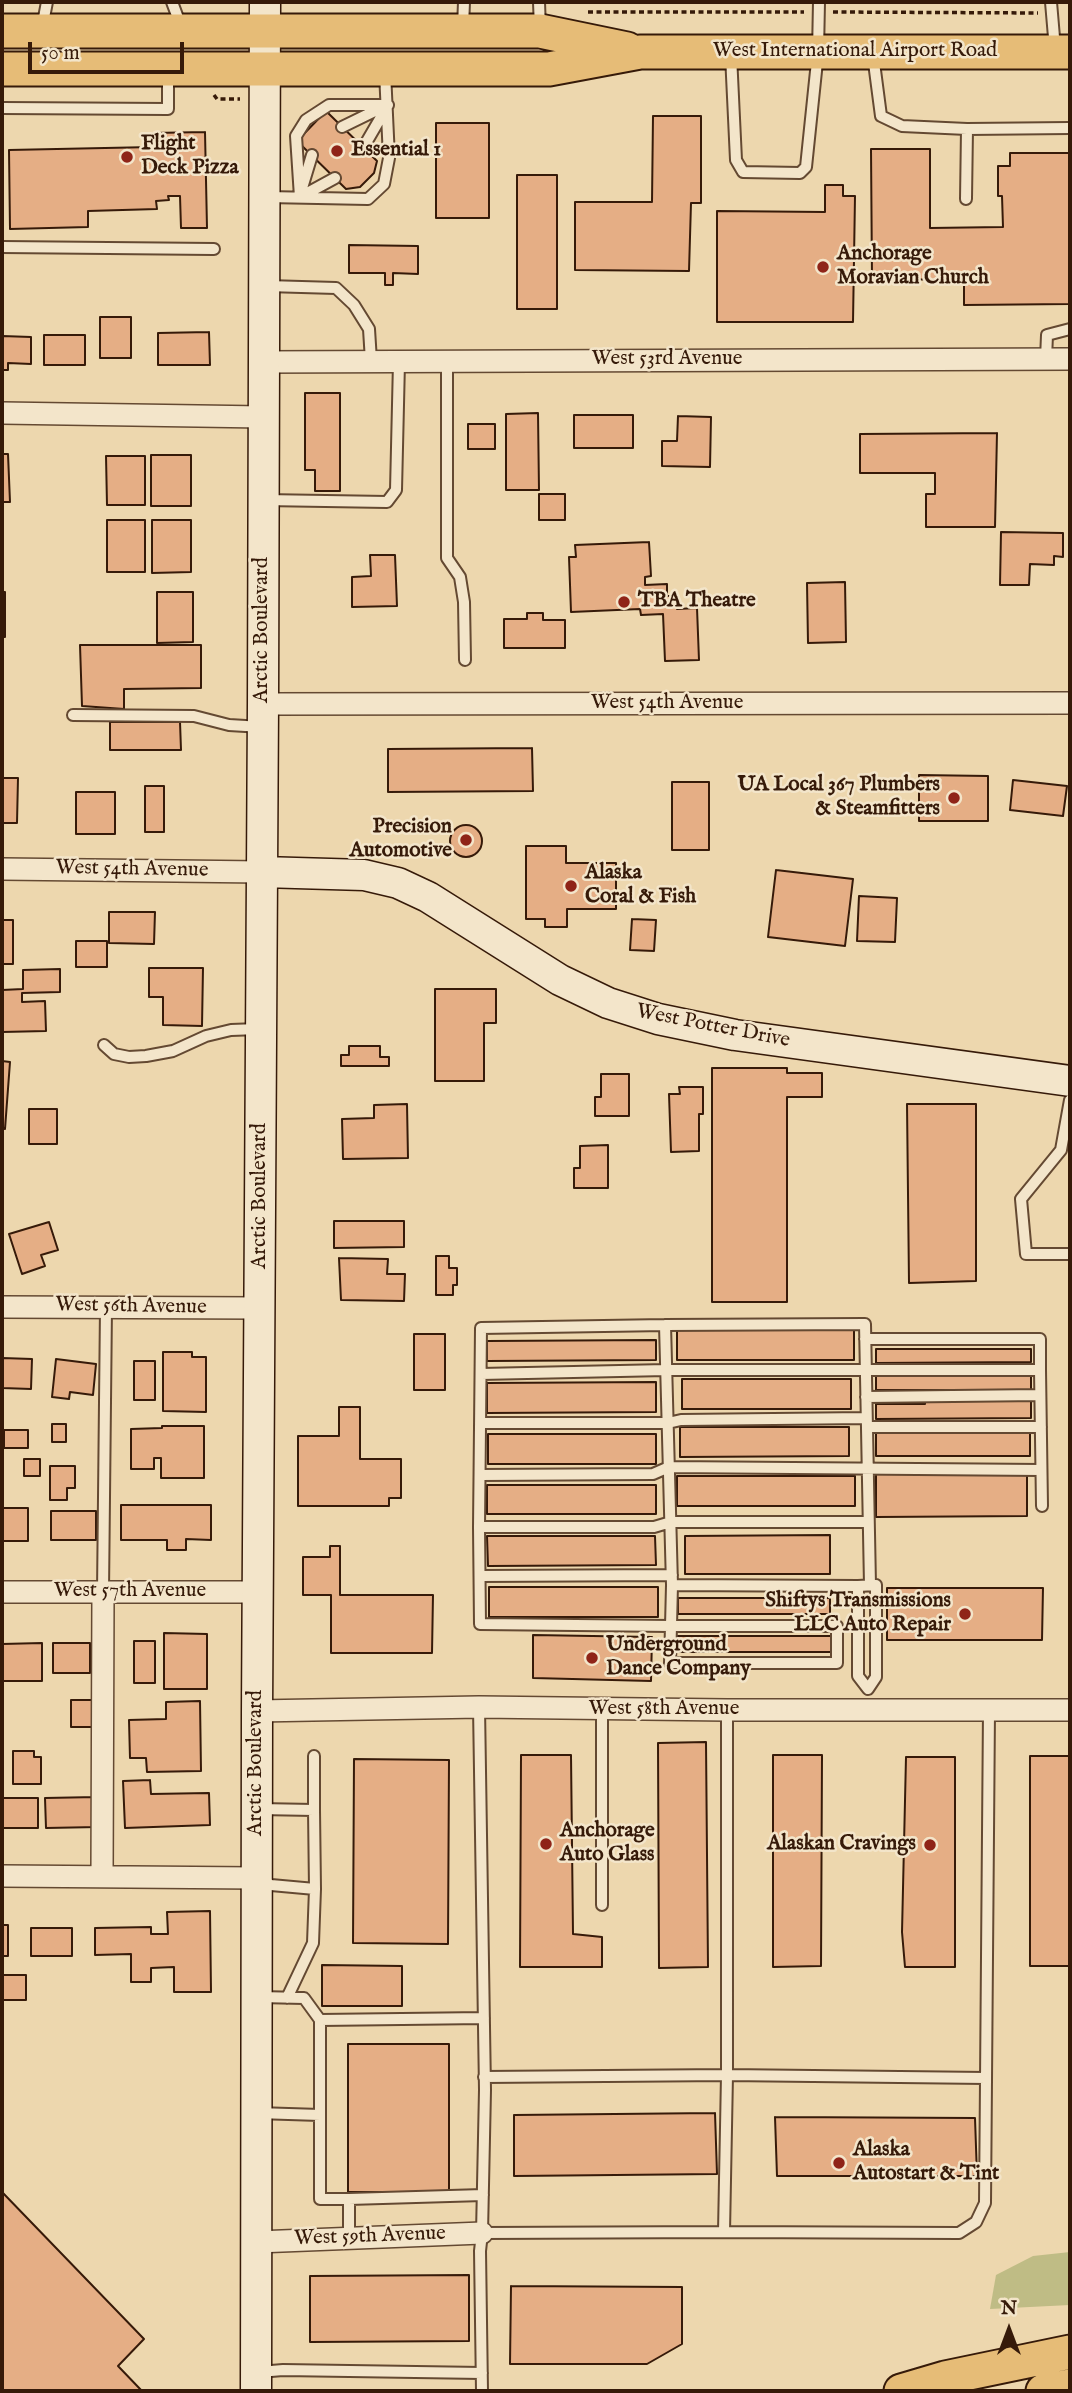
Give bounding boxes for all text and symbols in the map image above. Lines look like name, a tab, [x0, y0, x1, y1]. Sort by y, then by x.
scale bar	[32, 28, 187, 72]
street label: West International Airport Road	[713, 39, 997, 65]
text: 50 m	[41, 40, 80, 67]
place label: Flight Deck Pizza	[141, 132, 239, 182]
place label: Essential 1	[351, 138, 441, 164]
marker: Essential 1	[329, 143, 345, 159]
marker: Flight Deck Pizza	[119, 149, 135, 165]
place label: Anchorage Moravian Church	[837, 242, 989, 292]
marker: Anchorage Moravian Church	[815, 259, 831, 275]
street label: West 53rd Avenue	[592, 347, 742, 373]
street label: Arctic Boulevard	[250, 557, 276, 703]
place label: TBA Theatre	[638, 589, 756, 615]
marker: TBA Theatre	[616, 594, 632, 610]
street label: West 54th Avenue	[591, 691, 743, 717]
place label: UA Local 367 Plumbers & Steamfitters	[738, 773, 940, 823]
marker: UA Local 367 Plumbers & Steamfitters	[946, 790, 962, 806]
place label: Precision Automotive	[349, 815, 452, 865]
marker: Precision Automotive	[458, 832, 474, 848]
street label: West 54th Avenue	[55, 856, 209, 884]
place label: Alaska Coral & Fish	[585, 861, 696, 911]
marker: Alaska Coral & Fish	[563, 878, 579, 894]
street label: West Potter Drive	[634, 1000, 792, 1054]
street label: Arctic Boulevard	[248, 1123, 274, 1269]
street label: West 56th Avenue	[55, 1293, 207, 1321]
street label: West 57th Avenue	[54, 1579, 206, 1605]
place label: Shiftys Transmissions LLC Auto Repair	[765, 1589, 951, 1639]
marker: Shiftys Transmissions LLC Auto Repair	[957, 1606, 973, 1622]
place label: Underground Dance Company	[606, 1633, 751, 1683]
marker: Underground Dance Company	[584, 1650, 600, 1666]
street label: Arctic Boulevard	[244, 1690, 270, 1836]
street label: West 58th Avenue	[589, 1697, 739, 1723]
place label: Anchorage Auto Glass	[560, 1819, 655, 1869]
place label: Alaskan Cravings	[767, 1832, 916, 1858]
marker: Anchorage Auto Glass	[538, 1836, 554, 1852]
marker: Alaskan Cravings	[922, 1837, 938, 1853]
place label: Alaska Autostart & Tint	[853, 2138, 999, 2188]
marker: Alaska Autostart & Tint	[831, 2155, 847, 2171]
street label: West 59th Avenue	[294, 2222, 446, 2252]
north arrow	[974, 2295, 1044, 2365]
text: N	[1001, 2297, 1017, 2321]

